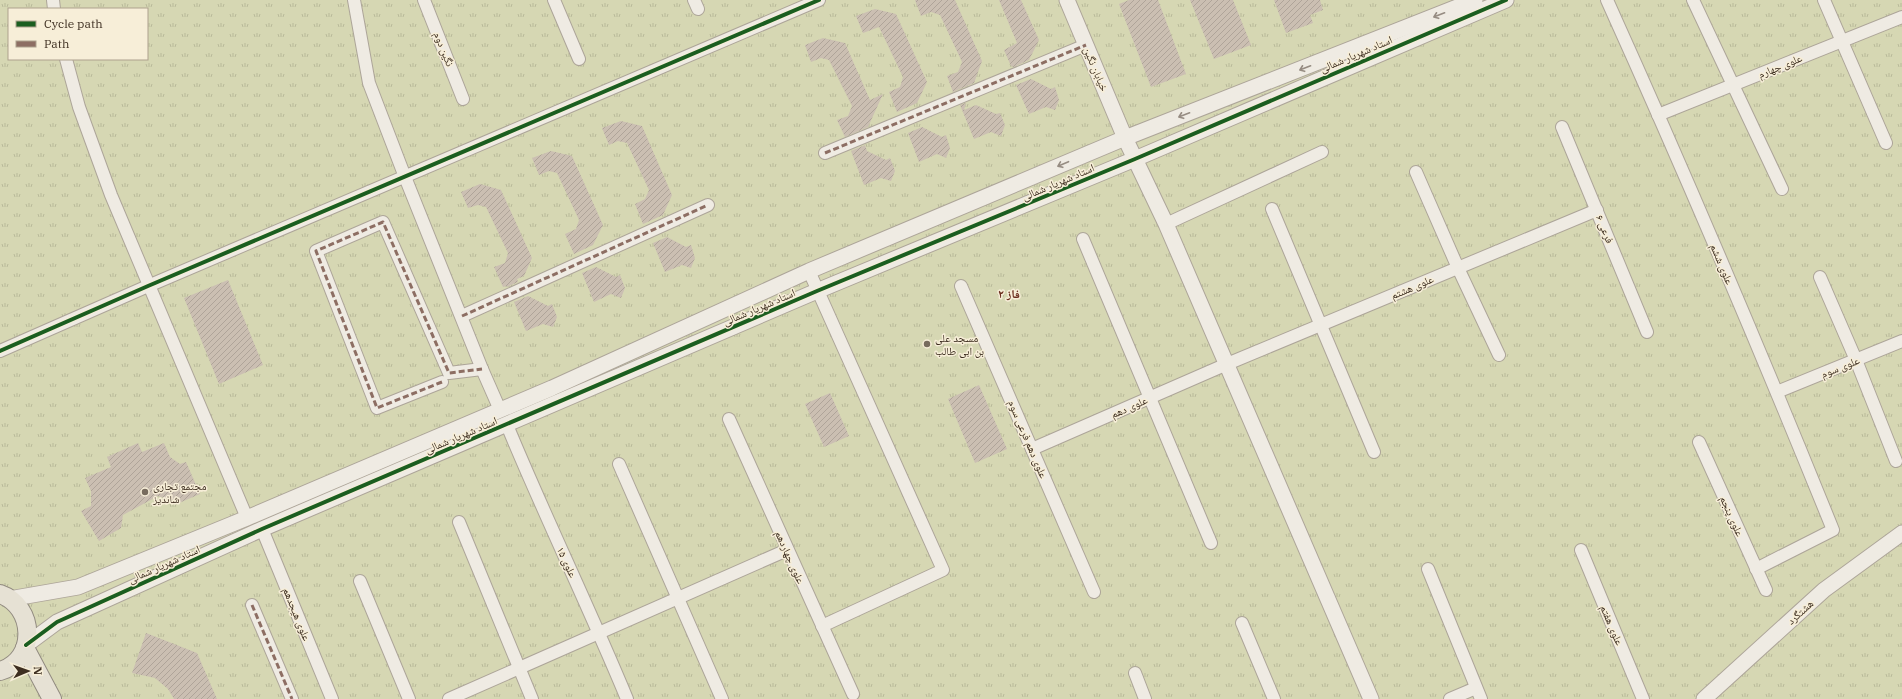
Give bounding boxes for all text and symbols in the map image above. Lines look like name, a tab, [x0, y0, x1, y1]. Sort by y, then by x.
legend	[8, 8, 148, 60]
one-way arrow	[1433, 12, 1445, 20]
text: Cycle path	[44, 16, 103, 31]
street label: نگین دوم	[431, 30, 457, 68]
street label: استاد شهریار شمالی	[1318, 32, 1394, 76]
text: Path	[44, 36, 70, 51]
street label: خیابان نگین	[1080, 45, 1112, 93]
street label: علوی چهارم	[1756, 51, 1805, 81]
one-way arrow	[1299, 64, 1311, 72]
one-way arrow	[1178, 112, 1190, 120]
street label: استاد شهریار شمالی	[1020, 160, 1096, 204]
one-way arrow	[1058, 161, 1070, 168]
street label: فرعی ۶	[1593, 213, 1617, 246]
street label: علوی ششم	[1706, 241, 1737, 287]
street label: علوی هشتم	[1388, 272, 1436, 303]
street label: استاد شهریار شمالی	[721, 285, 797, 329]
district label: فاز ۲	[998, 286, 1020, 301]
place label: مسجد علی بن ابی طالب	[935, 331, 984, 358]
marker: مسجد علی بن ابی طالب	[922, 339, 932, 349]
street label: علوی سوم	[1819, 353, 1862, 381]
street label: علوی دهم	[1108, 393, 1150, 422]
street label: علوی دهم فرعی سوم	[1004, 398, 1051, 481]
street label: استاد شهریار شمالی	[423, 413, 499, 457]
place label: مجتمع تجاری شاندیز	[152, 479, 207, 506]
marker: مجتمع تجاری شاندیز	[140, 487, 150, 497]
street label: علوی پنجم	[1716, 494, 1747, 539]
street label: علوی چهاردهم	[771, 528, 808, 587]
street label: استاد شهریار شمالی	[126, 542, 202, 586]
street label: علوی ۱۵	[554, 544, 580, 580]
street label: علوی هیجدهم	[279, 585, 314, 643]
street label: هشتگرد	[1784, 596, 1816, 628]
street label: علوی هفتم	[1596, 603, 1627, 648]
north arrow	[8, 651, 48, 691]
text: N	[31, 666, 45, 676]

